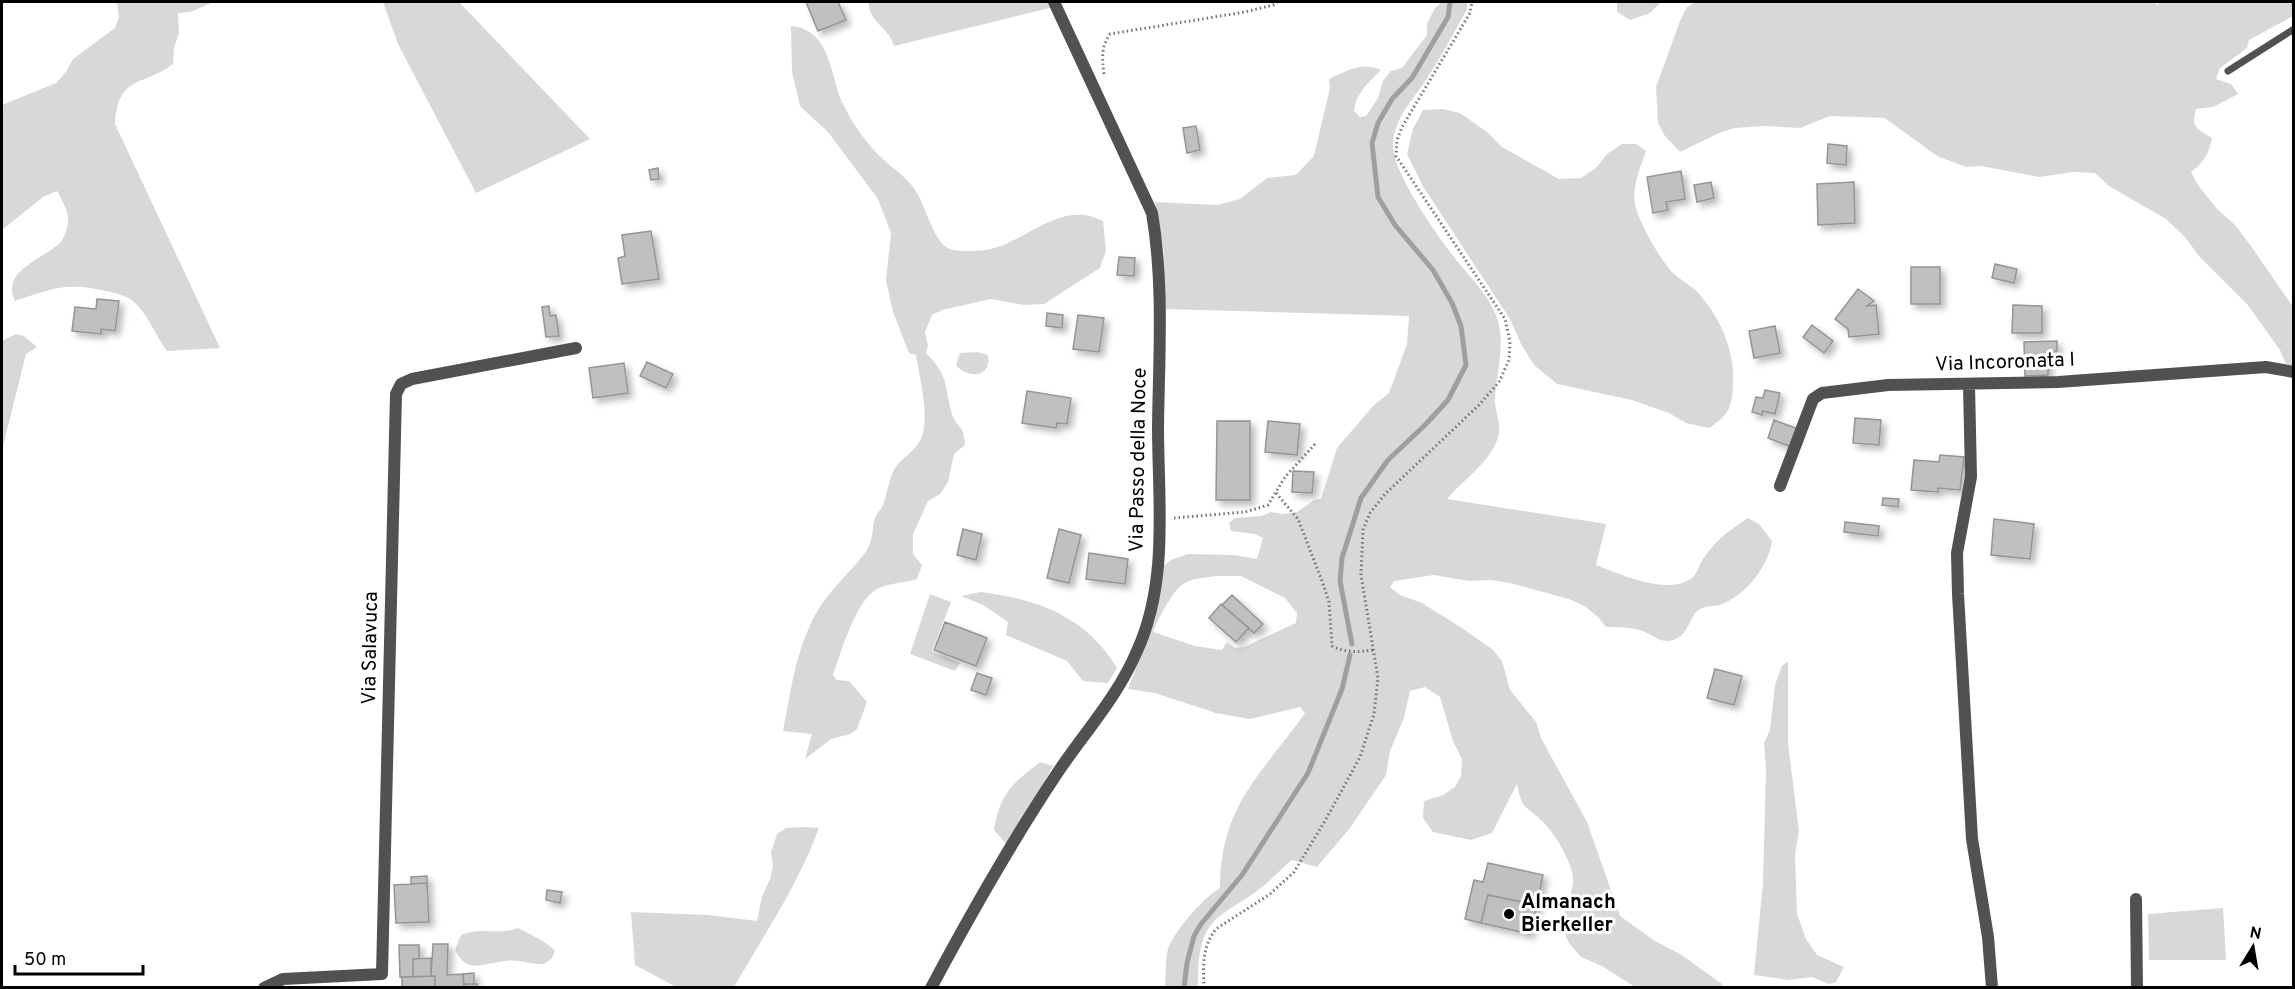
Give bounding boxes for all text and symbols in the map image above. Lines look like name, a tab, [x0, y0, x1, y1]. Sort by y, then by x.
street label: Via Incoronata I	[1935, 348, 2075, 378]
street label: Via Passo della Noce	[1124, 367, 1154, 553]
street label: Via Salavuca	[357, 591, 385, 705]
place label: Almanach Bierkeller	[1521, 890, 1616, 939]
marker: Almanach Bierkeller	[1502, 907, 1516, 921]
north arrow	[2223, 917, 2283, 977]
text: N	[2248, 923, 2263, 945]
scale bar	[15, 938, 142, 976]
text: 50 m	[24, 949, 66, 972]

